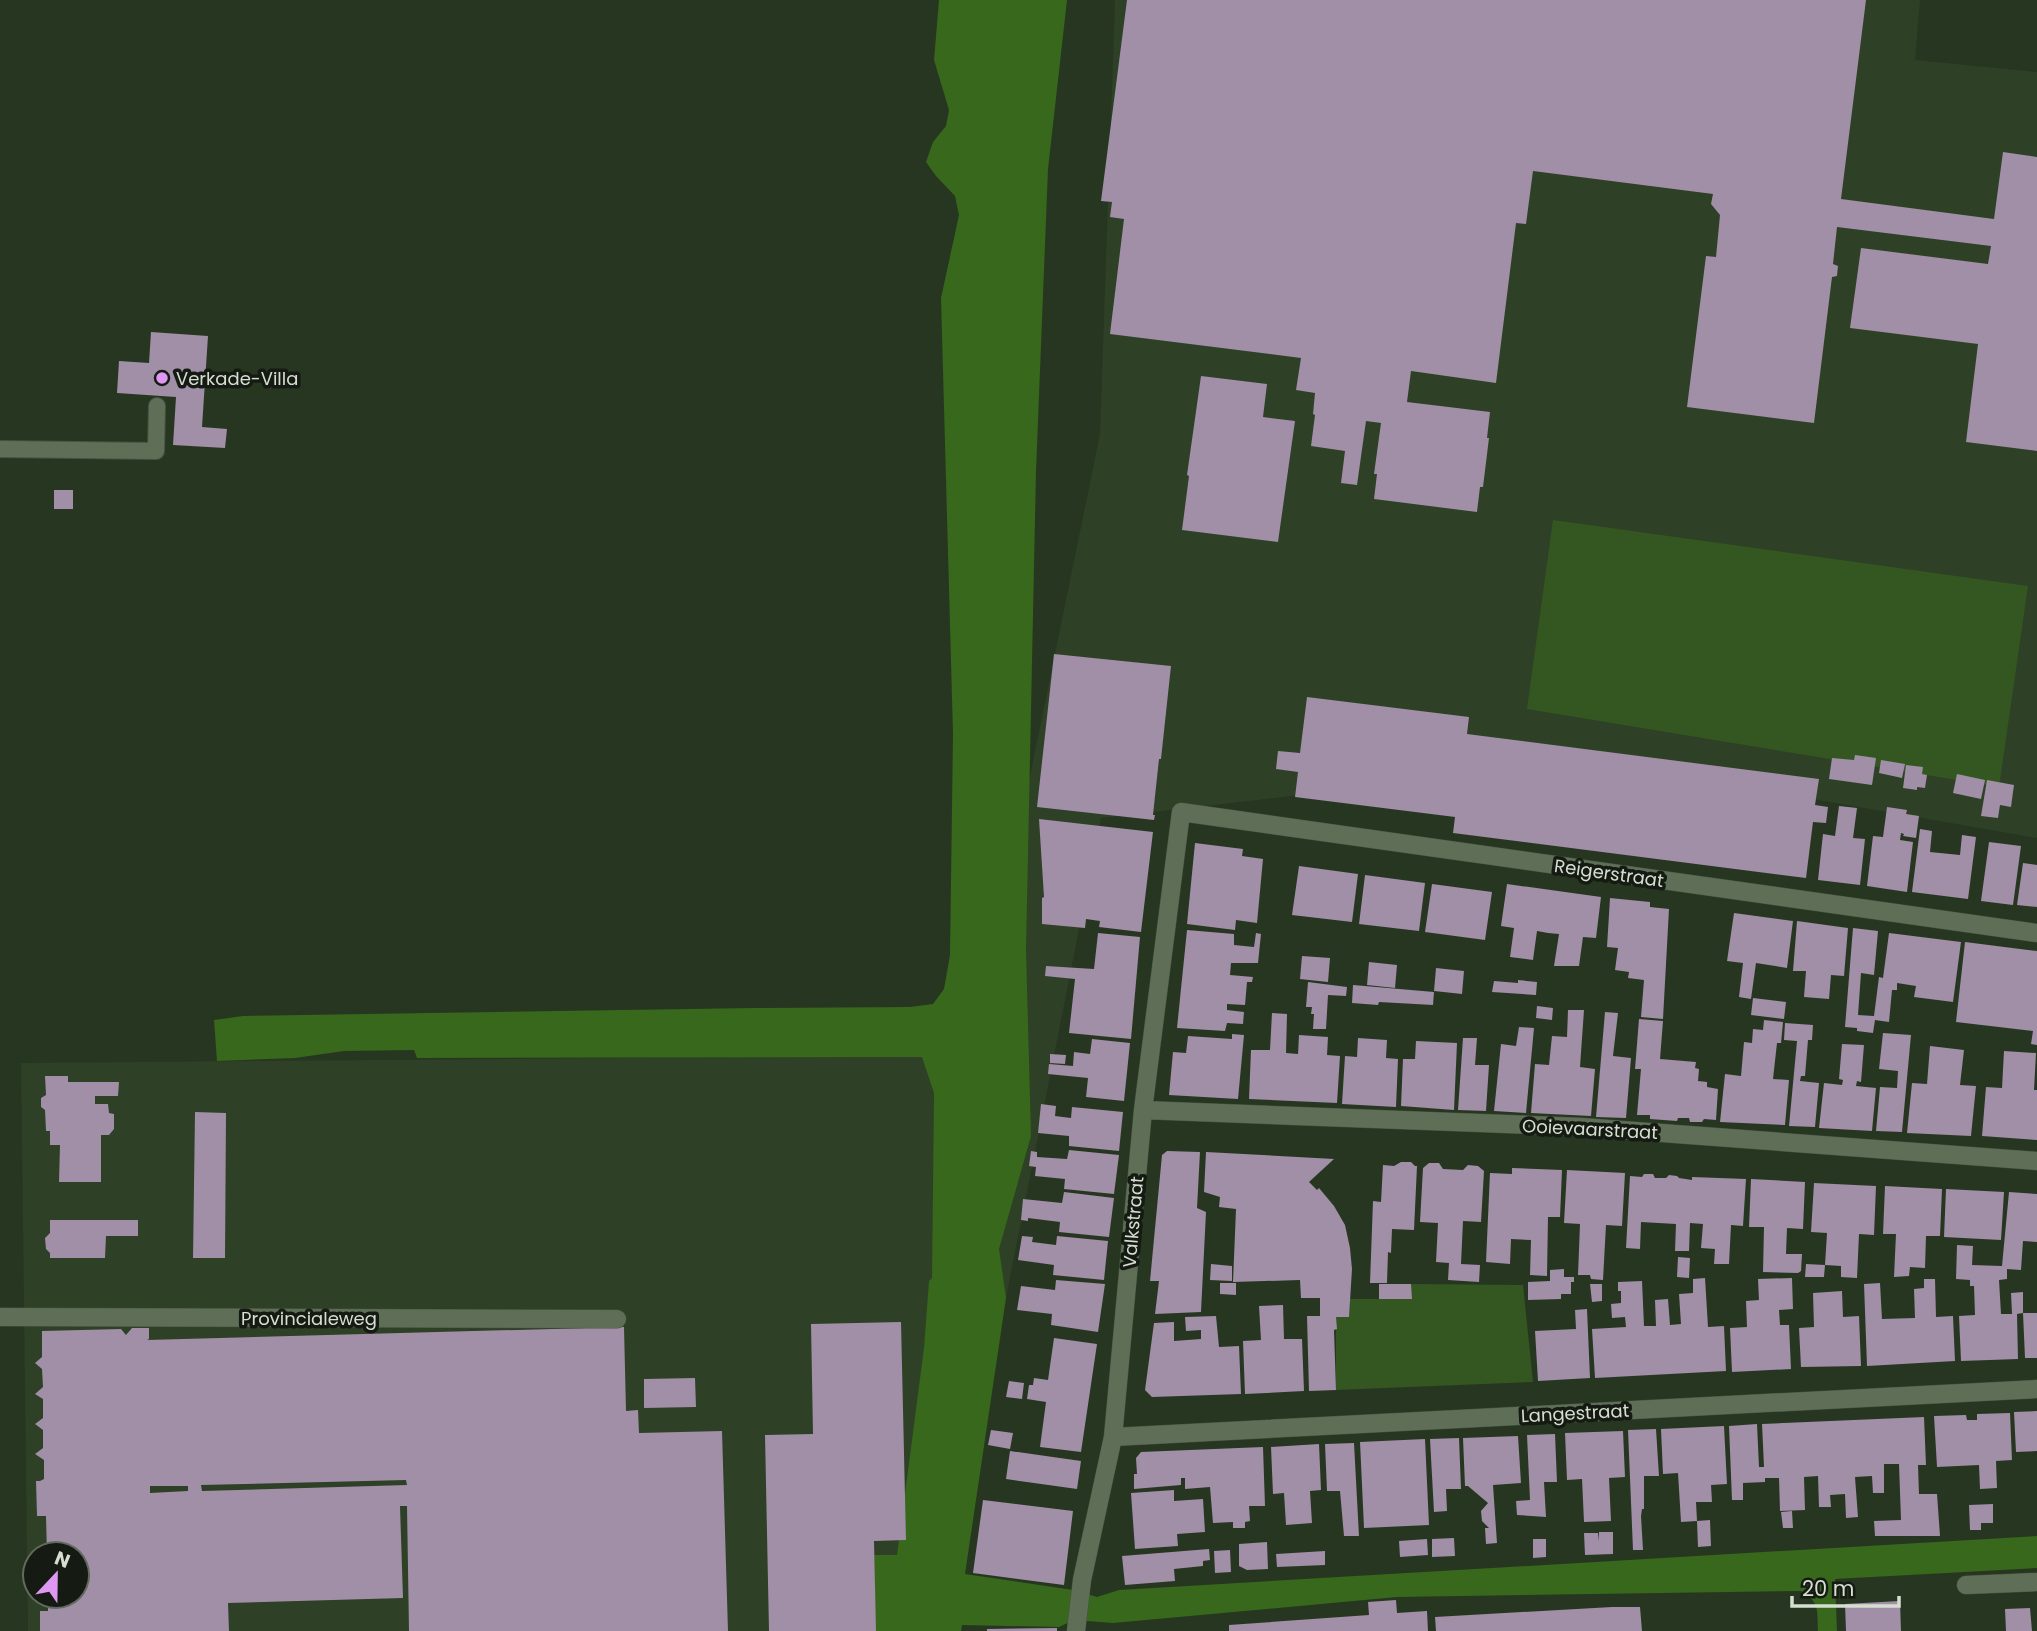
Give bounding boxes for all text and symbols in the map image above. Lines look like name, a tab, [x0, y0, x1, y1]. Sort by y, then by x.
place label: Verkade-Villa	[176, 366, 298, 391]
marker: Verkade-Villa	[154, 370, 170, 386]
street label: Reigerstraat	[1553, 853, 1665, 893]
street label: Ooievaarstraat	[1521, 1113, 1659, 1145]
street label: Valkstraat	[1117, 1175, 1149, 1269]
street label: Provincialeweg	[241, 1306, 377, 1331]
street label: Langestraat	[1520, 1398, 1630, 1428]
north arrow	[21, 1540, 91, 1610]
text: N	[50, 1545, 74, 1575]
scale bar	[1792, 1564, 1899, 1608]
text: 20 m	[1802, 1574, 1855, 1603]

